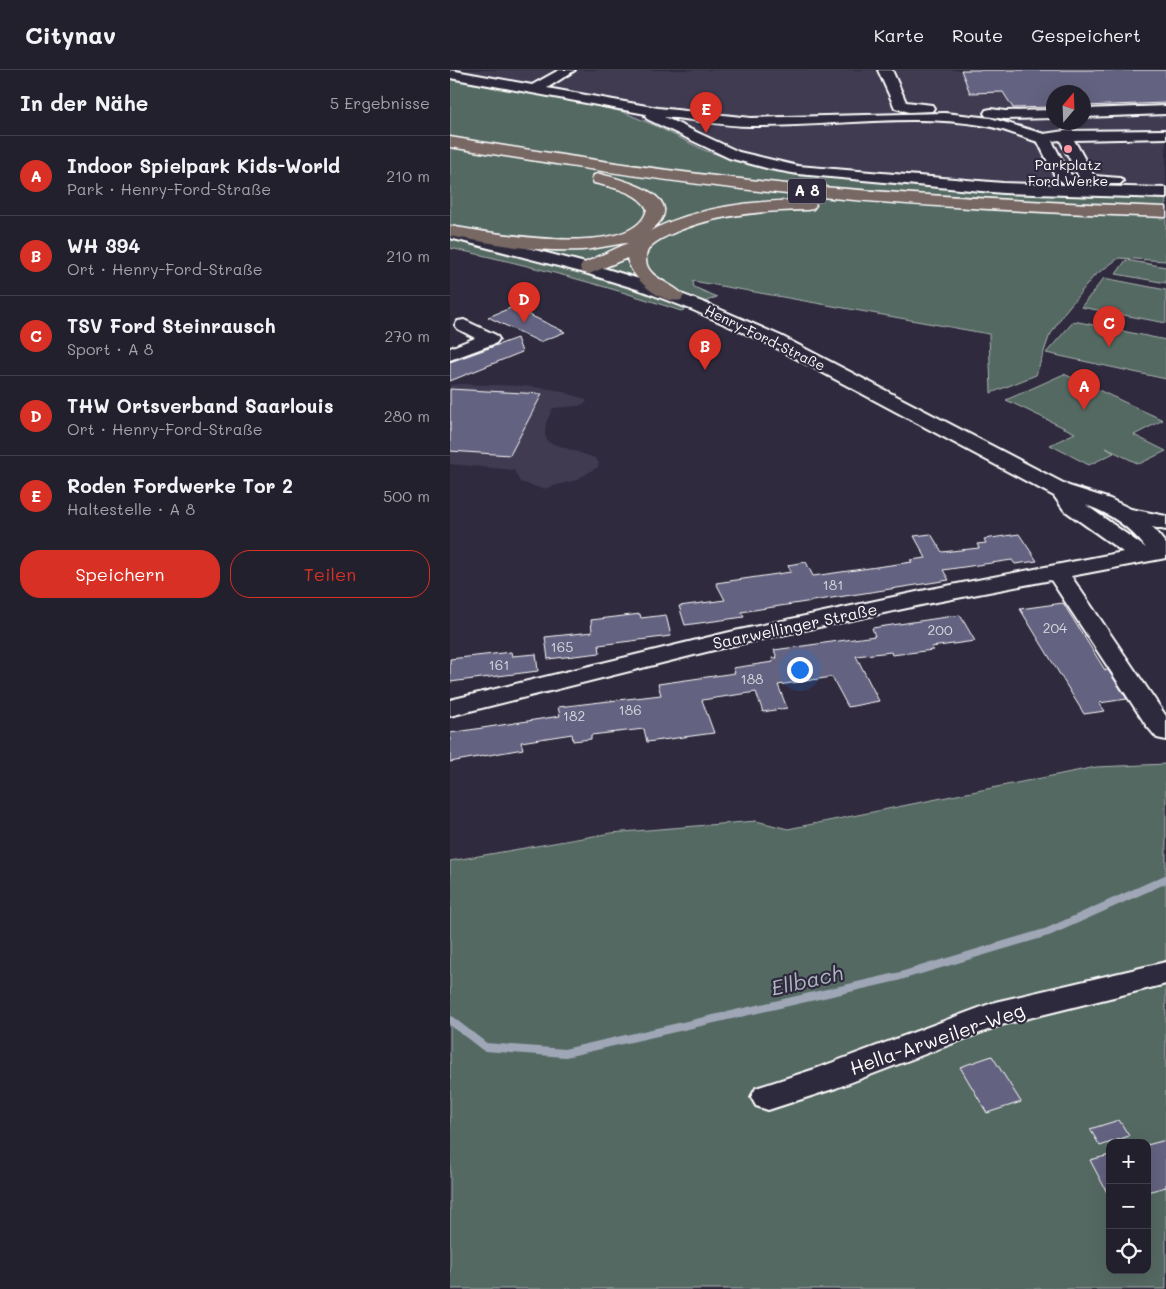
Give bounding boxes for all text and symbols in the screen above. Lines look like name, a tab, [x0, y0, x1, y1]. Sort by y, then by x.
text: Citynav	[25, 19, 116, 50]
text: Karte	[874, 23, 924, 47]
text: Route	[952, 23, 1003, 47]
text: Gespeichert	[1031, 23, 1141, 47]
north arrow	[1046, 85, 1091, 130]
text: In der Nähe	[20, 89, 148, 116]
text: 5 Ergebnisse	[330, 92, 430, 113]
pin: E	[690, 92, 722, 133]
marker: Parkplatz Ford Werke	[1062, 143, 1074, 155]
text: Indoor Spielpark Kids-World	[67, 153, 340, 178]
place label: Parkplatz Ford Werke	[1028, 155, 1108, 190]
text: A	[30, 165, 42, 186]
text: 210 m	[386, 165, 430, 186]
text: Park · Henry-Ford-Straße	[67, 178, 271, 199]
road number: A 8	[788, 178, 826, 204]
text: WH 394	[67, 233, 140, 258]
text: B	[31, 245, 41, 266]
text: 210 m	[386, 245, 430, 266]
text: Ort · Henry-Ford-Straße	[67, 258, 263, 279]
pin: D	[508, 282, 540, 323]
street label: Henry-Ford-Straße	[702, 300, 829, 375]
pin: C	[1093, 306, 1125, 347]
text: TSV Ford Steinrausch	[67, 313, 275, 338]
text: C	[30, 325, 42, 346]
text: 270 m	[384, 325, 430, 346]
pin: B	[689, 329, 721, 370]
text: Sport · A 8	[67, 338, 154, 359]
pin: A	[1068, 369, 1100, 410]
text: THW Ortsverband Saarlouis	[67, 393, 334, 418]
text: D	[30, 405, 42, 426]
text: 280 m	[384, 405, 430, 426]
text: Ort · Henry-Ford-Straße	[67, 418, 263, 439]
text: Roden Fordwerke Tor 2	[67, 473, 293, 498]
text: E	[31, 485, 41, 506]
text: 500 m	[383, 485, 430, 506]
text: Haltestelle · A 8	[67, 498, 195, 519]
button: Speichern	[20, 550, 220, 598]
button: Teilen	[230, 550, 430, 598]
house number: 181	[823, 575, 844, 594]
street label: Saarwellinger Straße	[711, 598, 879, 653]
house number: 204	[1043, 618, 1068, 637]
house number: 200	[927, 620, 953, 639]
house number: 165	[551, 637, 573, 656]
house number: 161	[489, 655, 509, 674]
your location	[787, 657, 813, 683]
house number: 188	[740, 669, 764, 688]
house number: 186	[618, 700, 642, 719]
house number: 182	[563, 706, 585, 725]
water label: Ellbach	[768, 958, 846, 1001]
street label: Hella-Arweiler-Weg	[846, 997, 1028, 1080]
map controls	[1106, 1139, 1151, 1274]
button: +	[1106, 1139, 1151, 1184]
button: −	[1106, 1184, 1151, 1229]
button: locate	[1106, 1229, 1151, 1274]

